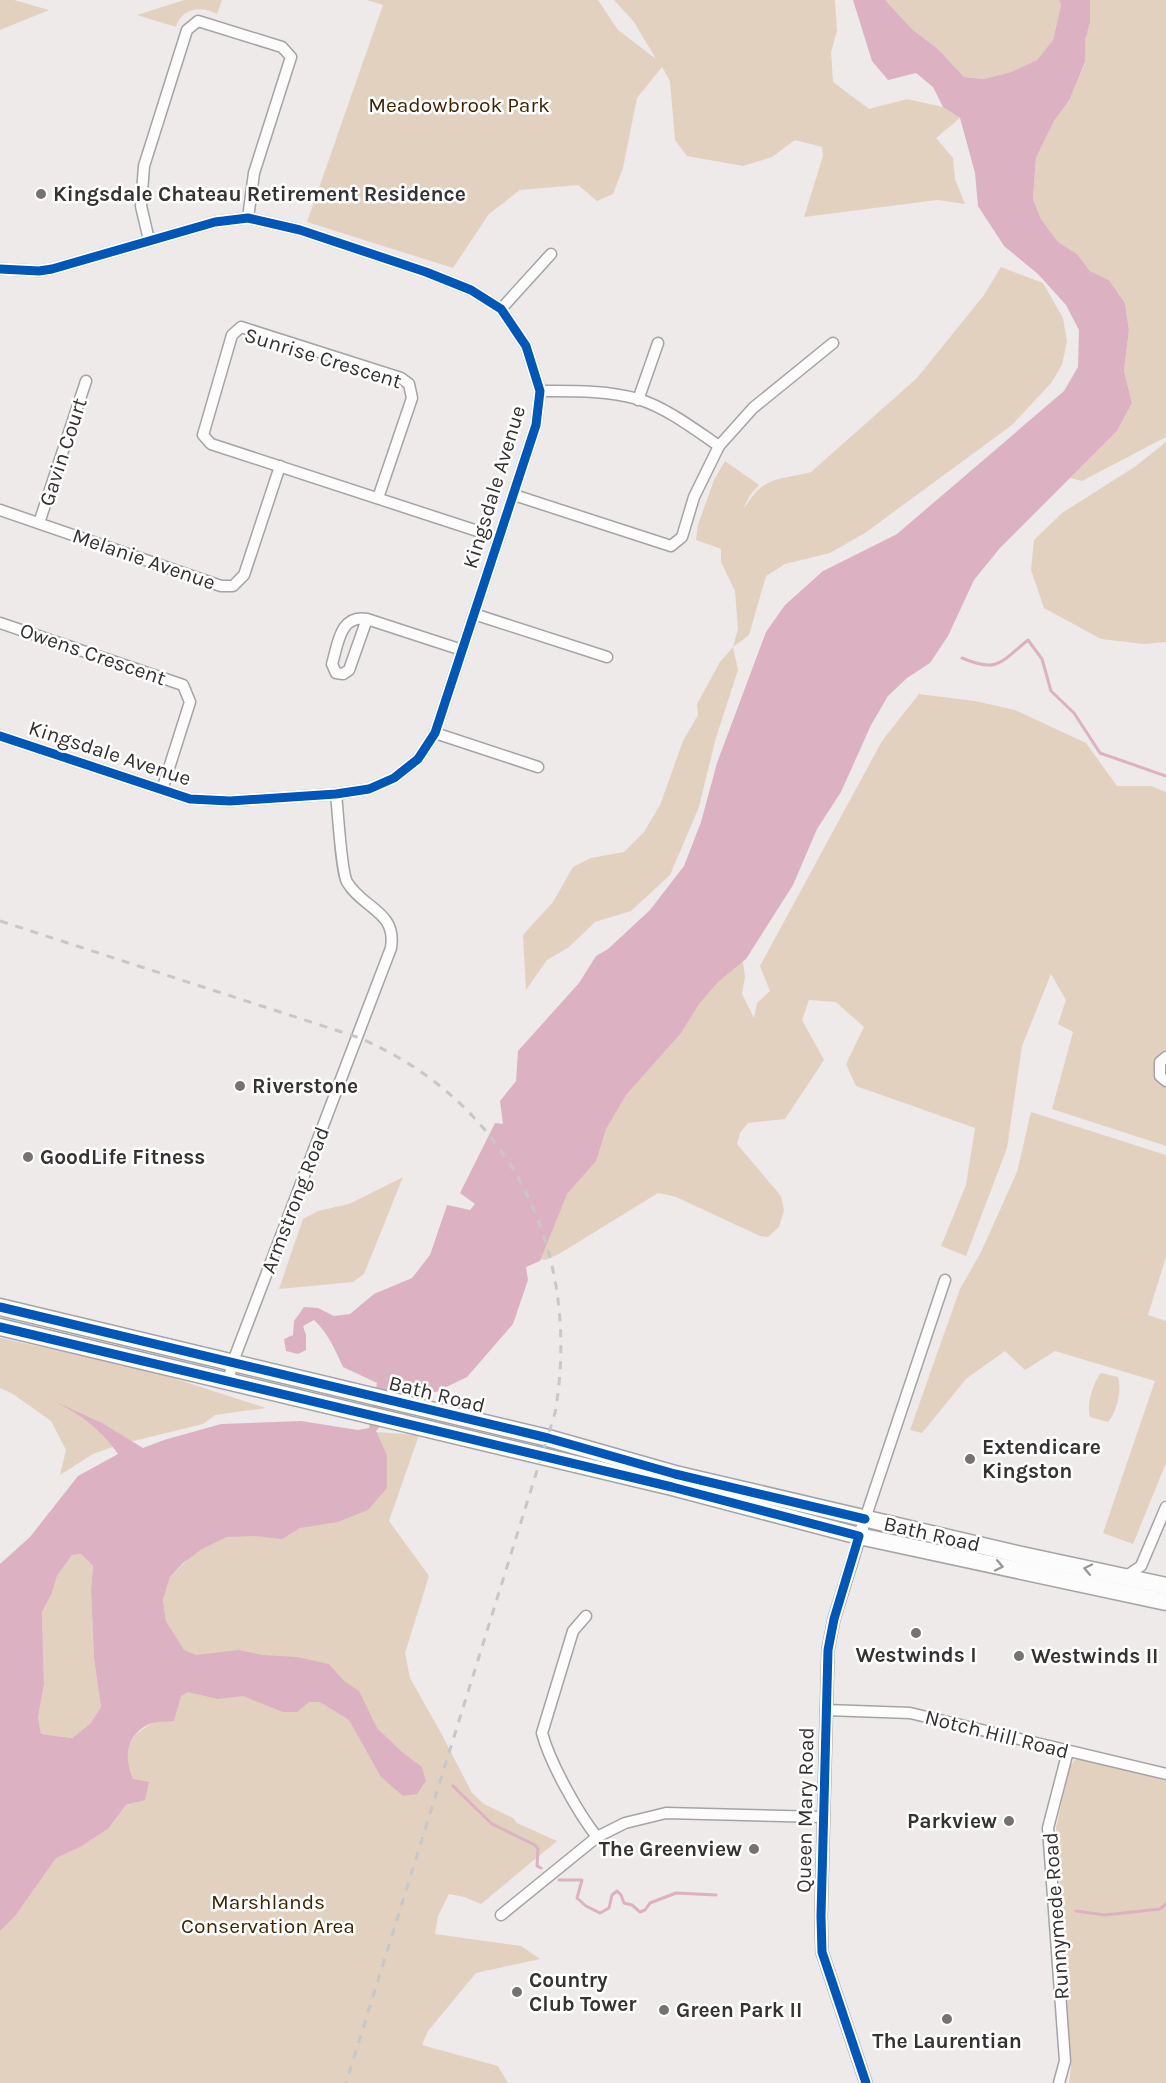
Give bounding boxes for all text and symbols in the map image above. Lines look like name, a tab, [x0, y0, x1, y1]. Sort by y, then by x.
park label: Meadowbrook Park	[368, 93, 550, 117]
place label: Kingsdale Chateau Retirement Residence	[53, 182, 466, 206]
marker: Kingsdale Chateau Retirement Residence	[34, 187, 48, 201]
street label: Sunrise Crescent	[241, 323, 405, 393]
street label: Gavin Court	[34, 395, 92, 509]
street label: Kingsdale Avenue	[458, 403, 530, 571]
street label: Melanie Avenue	[69, 523, 219, 595]
street label: Owens Crescent	[17, 618, 169, 690]
street label: Kingsdale Avenue	[26, 715, 194, 791]
place label: Riverstone	[252, 1074, 358, 1098]
marker: Riverstone	[233, 1079, 247, 1093]
street label: Armstrong Road	[256, 1123, 334, 1277]
place label: GoodLife Fitness	[40, 1145, 205, 1169]
marker: GoodLife Fitness	[21, 1150, 35, 1164]
street label: Bath Road	[386, 1370, 488, 1418]
place label: Extendicare Kingston	[982, 1435, 1101, 1483]
marker: Extendicare Kingston	[963, 1452, 977, 1466]
street label: Bath Road	[881, 1511, 983, 1557]
one-way arrow	[993, 1559, 1003, 1572]
one-way arrow	[1084, 1563, 1094, 1576]
marker: Westwinds I	[909, 1626, 923, 1640]
place label: Westwinds I	[855, 1643, 977, 1667]
place label: Westwinds II	[1031, 1644, 1159, 1668]
marker: Westwinds II	[1012, 1649, 1026, 1663]
street label: Notch Hill Road	[922, 1704, 1072, 1764]
street label: Queen Mary Road	[792, 1727, 818, 1893]
place label: Parkview	[907, 1809, 997, 1833]
marker: Parkview	[1002, 1814, 1016, 1828]
street label: Runnymede Road	[1038, 1832, 1074, 2000]
place label: The Greenview	[599, 1837, 742, 1861]
marker: The Greenview	[747, 1842, 761, 1856]
park label: Marshlands Conservation Area	[181, 1890, 355, 1938]
place label: Country Club Tower	[529, 1968, 637, 2016]
marker: Country Club Tower	[510, 1985, 524, 1999]
place label: Green Park II	[676, 1998, 802, 2022]
marker: Green Park II	[657, 2003, 671, 2017]
marker: The Laurentian	[940, 2012, 954, 2026]
place label: The Laurentian	[872, 2029, 1022, 2053]

